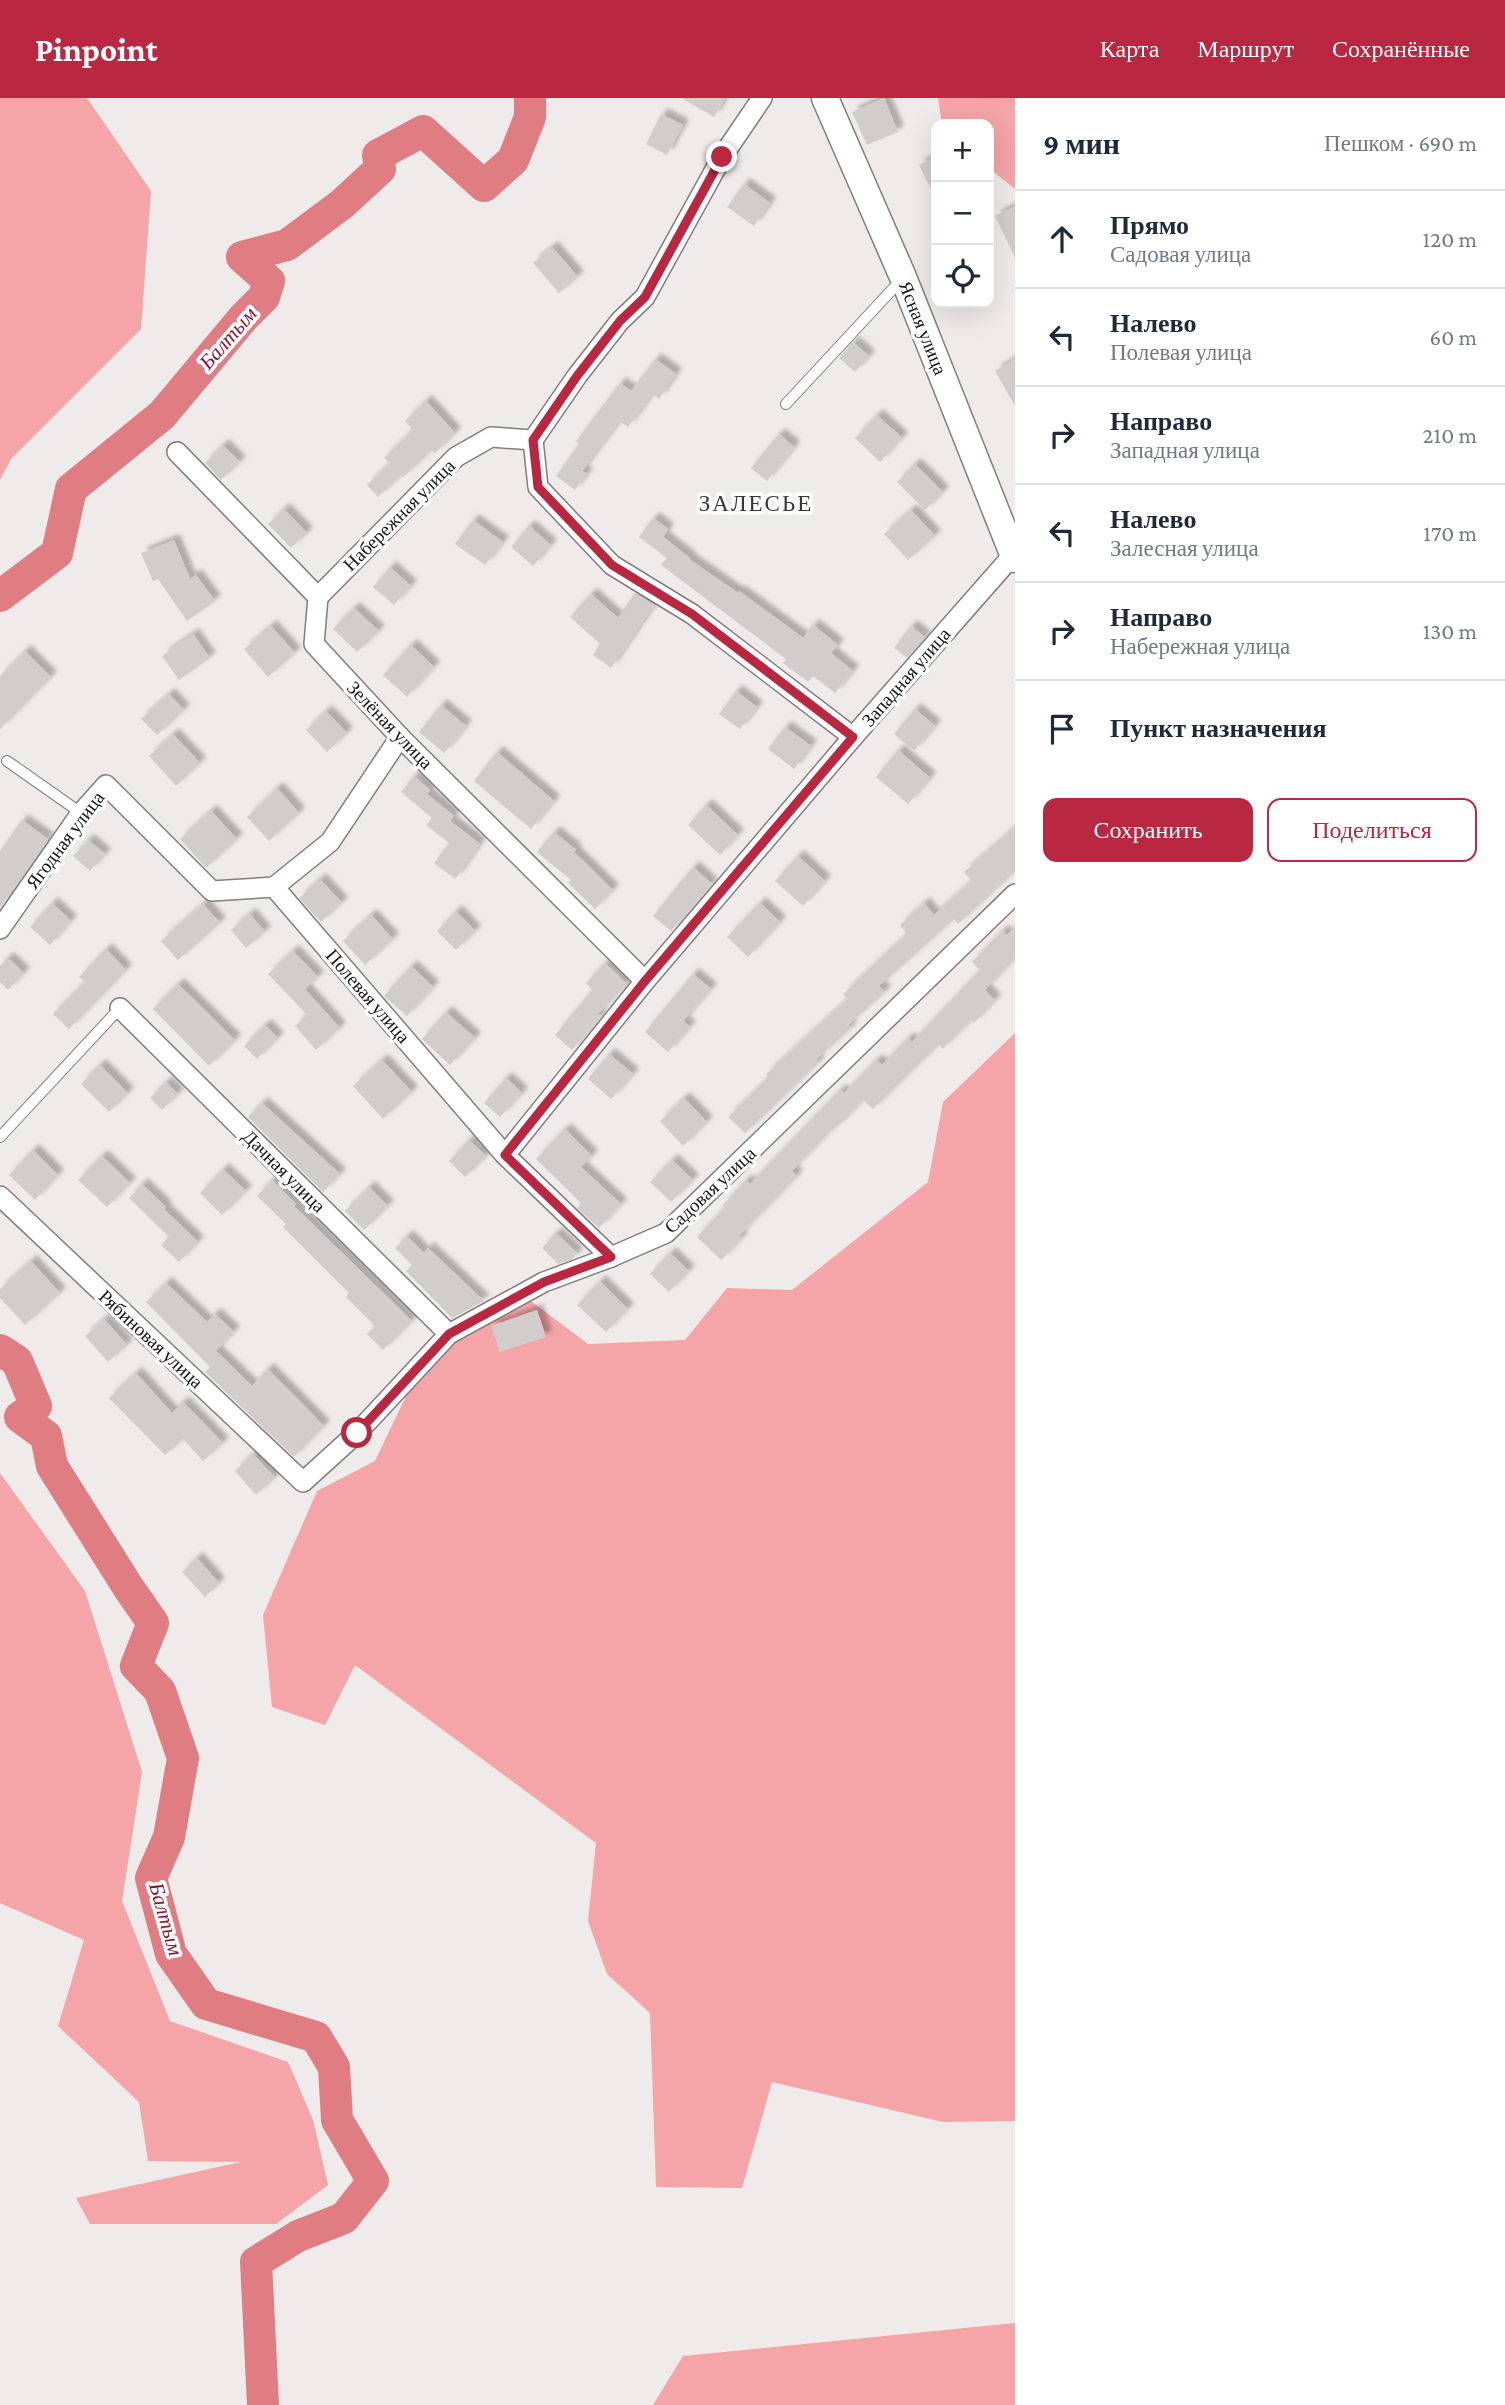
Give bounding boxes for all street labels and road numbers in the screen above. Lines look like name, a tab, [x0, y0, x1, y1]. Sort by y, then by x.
street label: Ясная улица	[895, 278, 951, 378]
street label: Набережная улица	[339, 455, 459, 575]
street label: Западная улица	[857, 623, 955, 731]
street label: Зелёная улица	[343, 677, 437, 774]
street label: Ягодная улица	[22, 787, 109, 893]
street label: Полевая улица	[322, 945, 415, 1048]
street label: Дачная улица	[238, 1125, 330, 1217]
street label: Садовая улица	[660, 1142, 760, 1237]
street label: Рябиновая улица	[95, 1285, 208, 1393]

